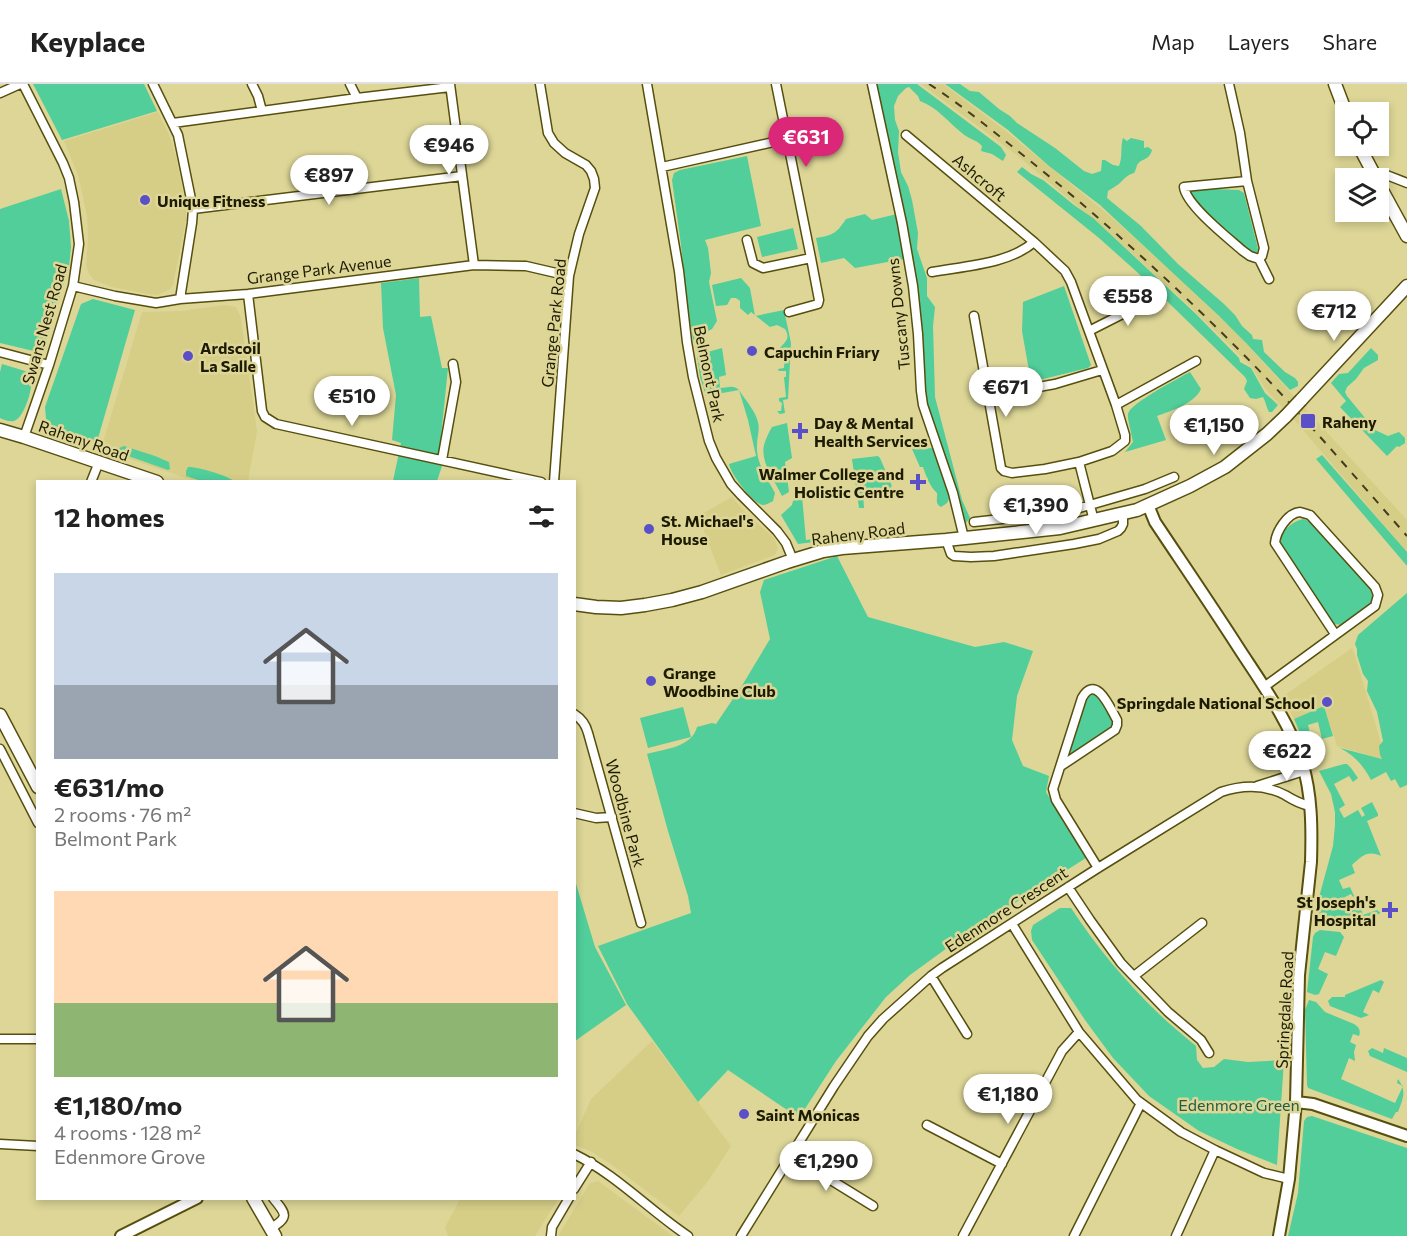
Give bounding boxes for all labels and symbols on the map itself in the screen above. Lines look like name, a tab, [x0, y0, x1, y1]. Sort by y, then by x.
pin: €631	[770, 117, 842, 168]
pin: €946	[413, 125, 485, 176]
street label: Ashcroft	[949, 149, 1011, 205]
pin: €897	[293, 155, 365, 206]
place label: Unique Fitness	[157, 191, 265, 210]
marker: Unique Fitness	[138, 193, 152, 207]
street label: Grange Park Avenue	[246, 251, 392, 287]
street label: Tuscany Downs	[883, 257, 913, 371]
street label: Grange Park Road	[537, 258, 569, 388]
street label: Swans Nest Road	[18, 262, 70, 386]
pin: €558	[1092, 276, 1164, 327]
pin: €712	[1298, 291, 1370, 342]
street label: Belmont Park	[690, 324, 730, 425]
place label: Ardscoil La Salle	[200, 338, 261, 375]
place label: Capuchin Friary	[764, 342, 880, 361]
marker: Capuchin Friary	[745, 344, 759, 358]
marker: Ardscoil La Salle	[181, 349, 195, 363]
pin: €671	[970, 367, 1042, 418]
pin: €510	[316, 376, 388, 427]
pin: €1,150	[1165, 405, 1263, 456]
marker: Raheny	[1299, 412, 1317, 430]
place label: Raheny	[1322, 412, 1377, 431]
place label: Day & Mental Health Services	[814, 413, 928, 450]
street label: Raheny Road	[36, 416, 132, 464]
marker: Day & Mental Health Services	[791, 422, 809, 440]
place label: Walmer College and Holistic Centre	[759, 464, 904, 501]
marker: Walmer College and Holistic Centre	[909, 473, 927, 491]
pin: €1,390	[987, 485, 1085, 536]
place label: St. Michael's House	[661, 511, 754, 548]
street label: Raheny Road	[810, 518, 906, 548]
marker: St. Michael's House	[642, 522, 656, 536]
place label: Grange Woodbine Club	[663, 663, 776, 700]
marker: Grange Woodbine Club	[644, 674, 658, 688]
place label: Springdale National School	[1117, 693, 1315, 712]
marker: Springdale National School	[1320, 695, 1334, 709]
pin: €622	[1251, 731, 1323, 782]
street label: Woodbine Park	[602, 757, 650, 870]
street label: Edenmore Crescent	[941, 862, 1071, 956]
place label: St Joseph's Hospital	[1297, 892, 1376, 929]
marker: St Joseph's Hospital	[1381, 901, 1399, 919]
street label: Springdale Road	[1271, 951, 1297, 1069]
pin: €1,180	[959, 1074, 1057, 1125]
park label: Edenmore Green	[1178, 1095, 1300, 1114]
place label: Saint Monicas	[756, 1105, 860, 1124]
marker: Saint Monicas	[737, 1107, 751, 1121]
pin: €1,290	[777, 1141, 875, 1192]

